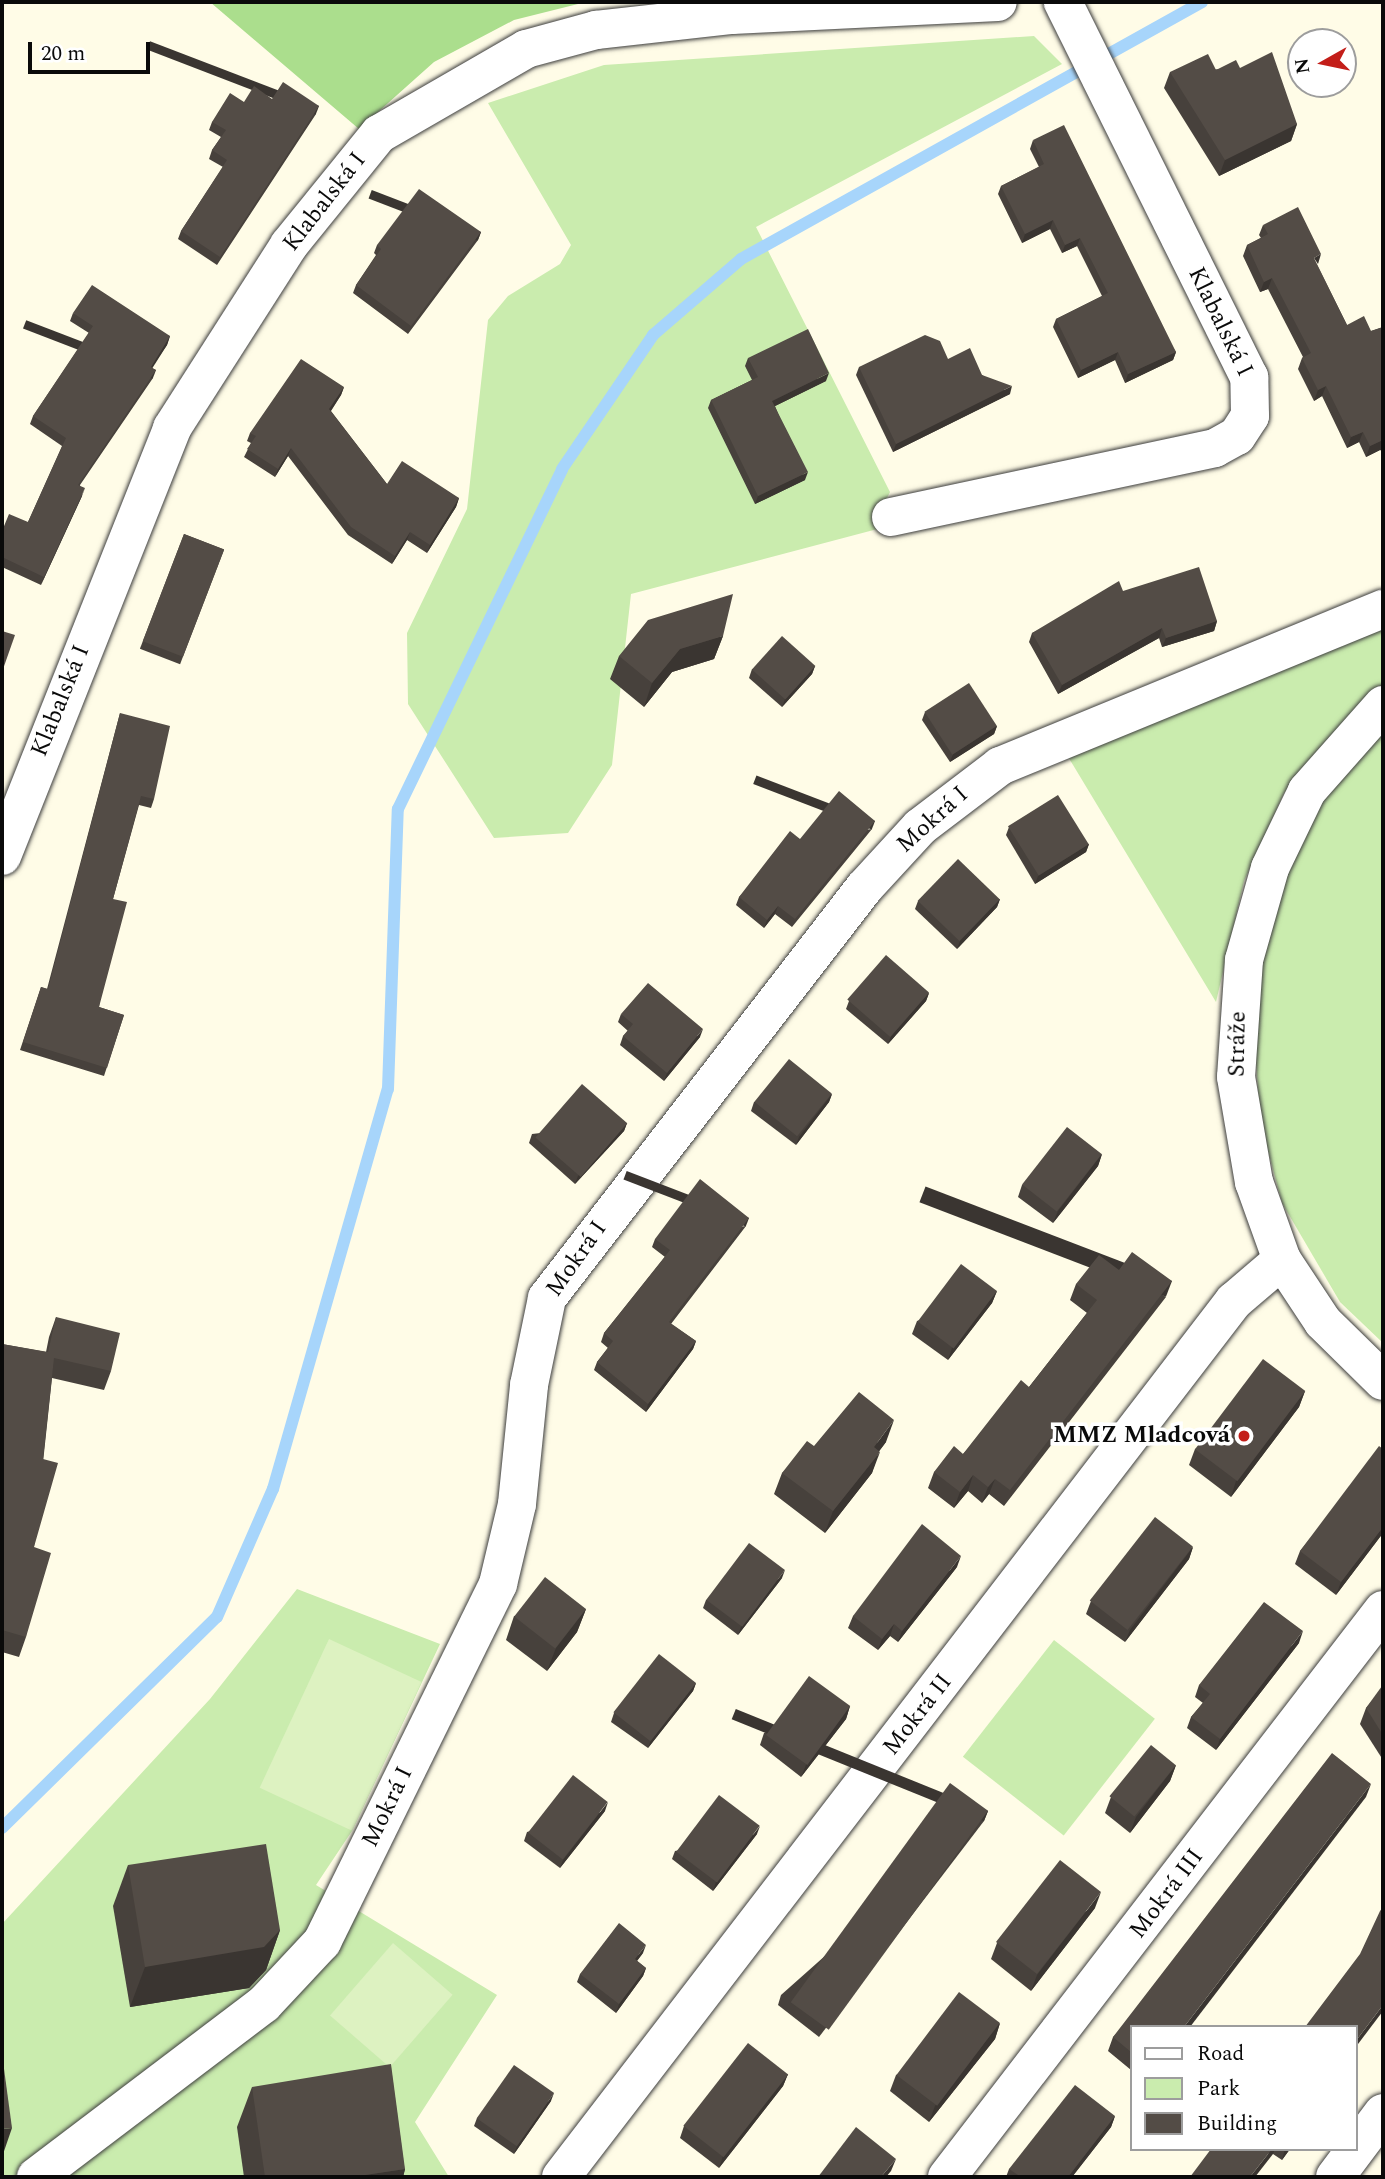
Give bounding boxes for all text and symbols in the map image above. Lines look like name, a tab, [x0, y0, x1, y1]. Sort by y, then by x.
scale bar	[32, 28, 154, 72]
north arrow	[1287, 28, 1357, 98]
text: 20 m	[41, 38, 85, 70]
text: N	[1287, 56, 1318, 76]
street label: Klabalská I	[277, 147, 373, 257]
street label: Klabalská I	[1181, 263, 1259, 381]
street label: Klabalská I	[26, 641, 96, 761]
street label: Mokrá I	[891, 780, 975, 860]
street label: Stráže	[1223, 1011, 1253, 1077]
street label: Mokrá I	[540, 1215, 614, 1303]
place label: MMZ Mladcová	[1053, 1422, 1230, 1450]
marker: MMZ Mladcová	[1236, 1428, 1252, 1444]
street label: Mokrá II	[877, 1668, 959, 1762]
street label: Mokrá I	[356, 1762, 420, 1852]
street label: Mokrá III	[1124, 1843, 1210, 1945]
legend	[1130, 2025, 1357, 2151]
text: Road	[1197, 2038, 1244, 2070]
text: Park	[1197, 2073, 1240, 2105]
text: Building	[1197, 2108, 1277, 2140]

